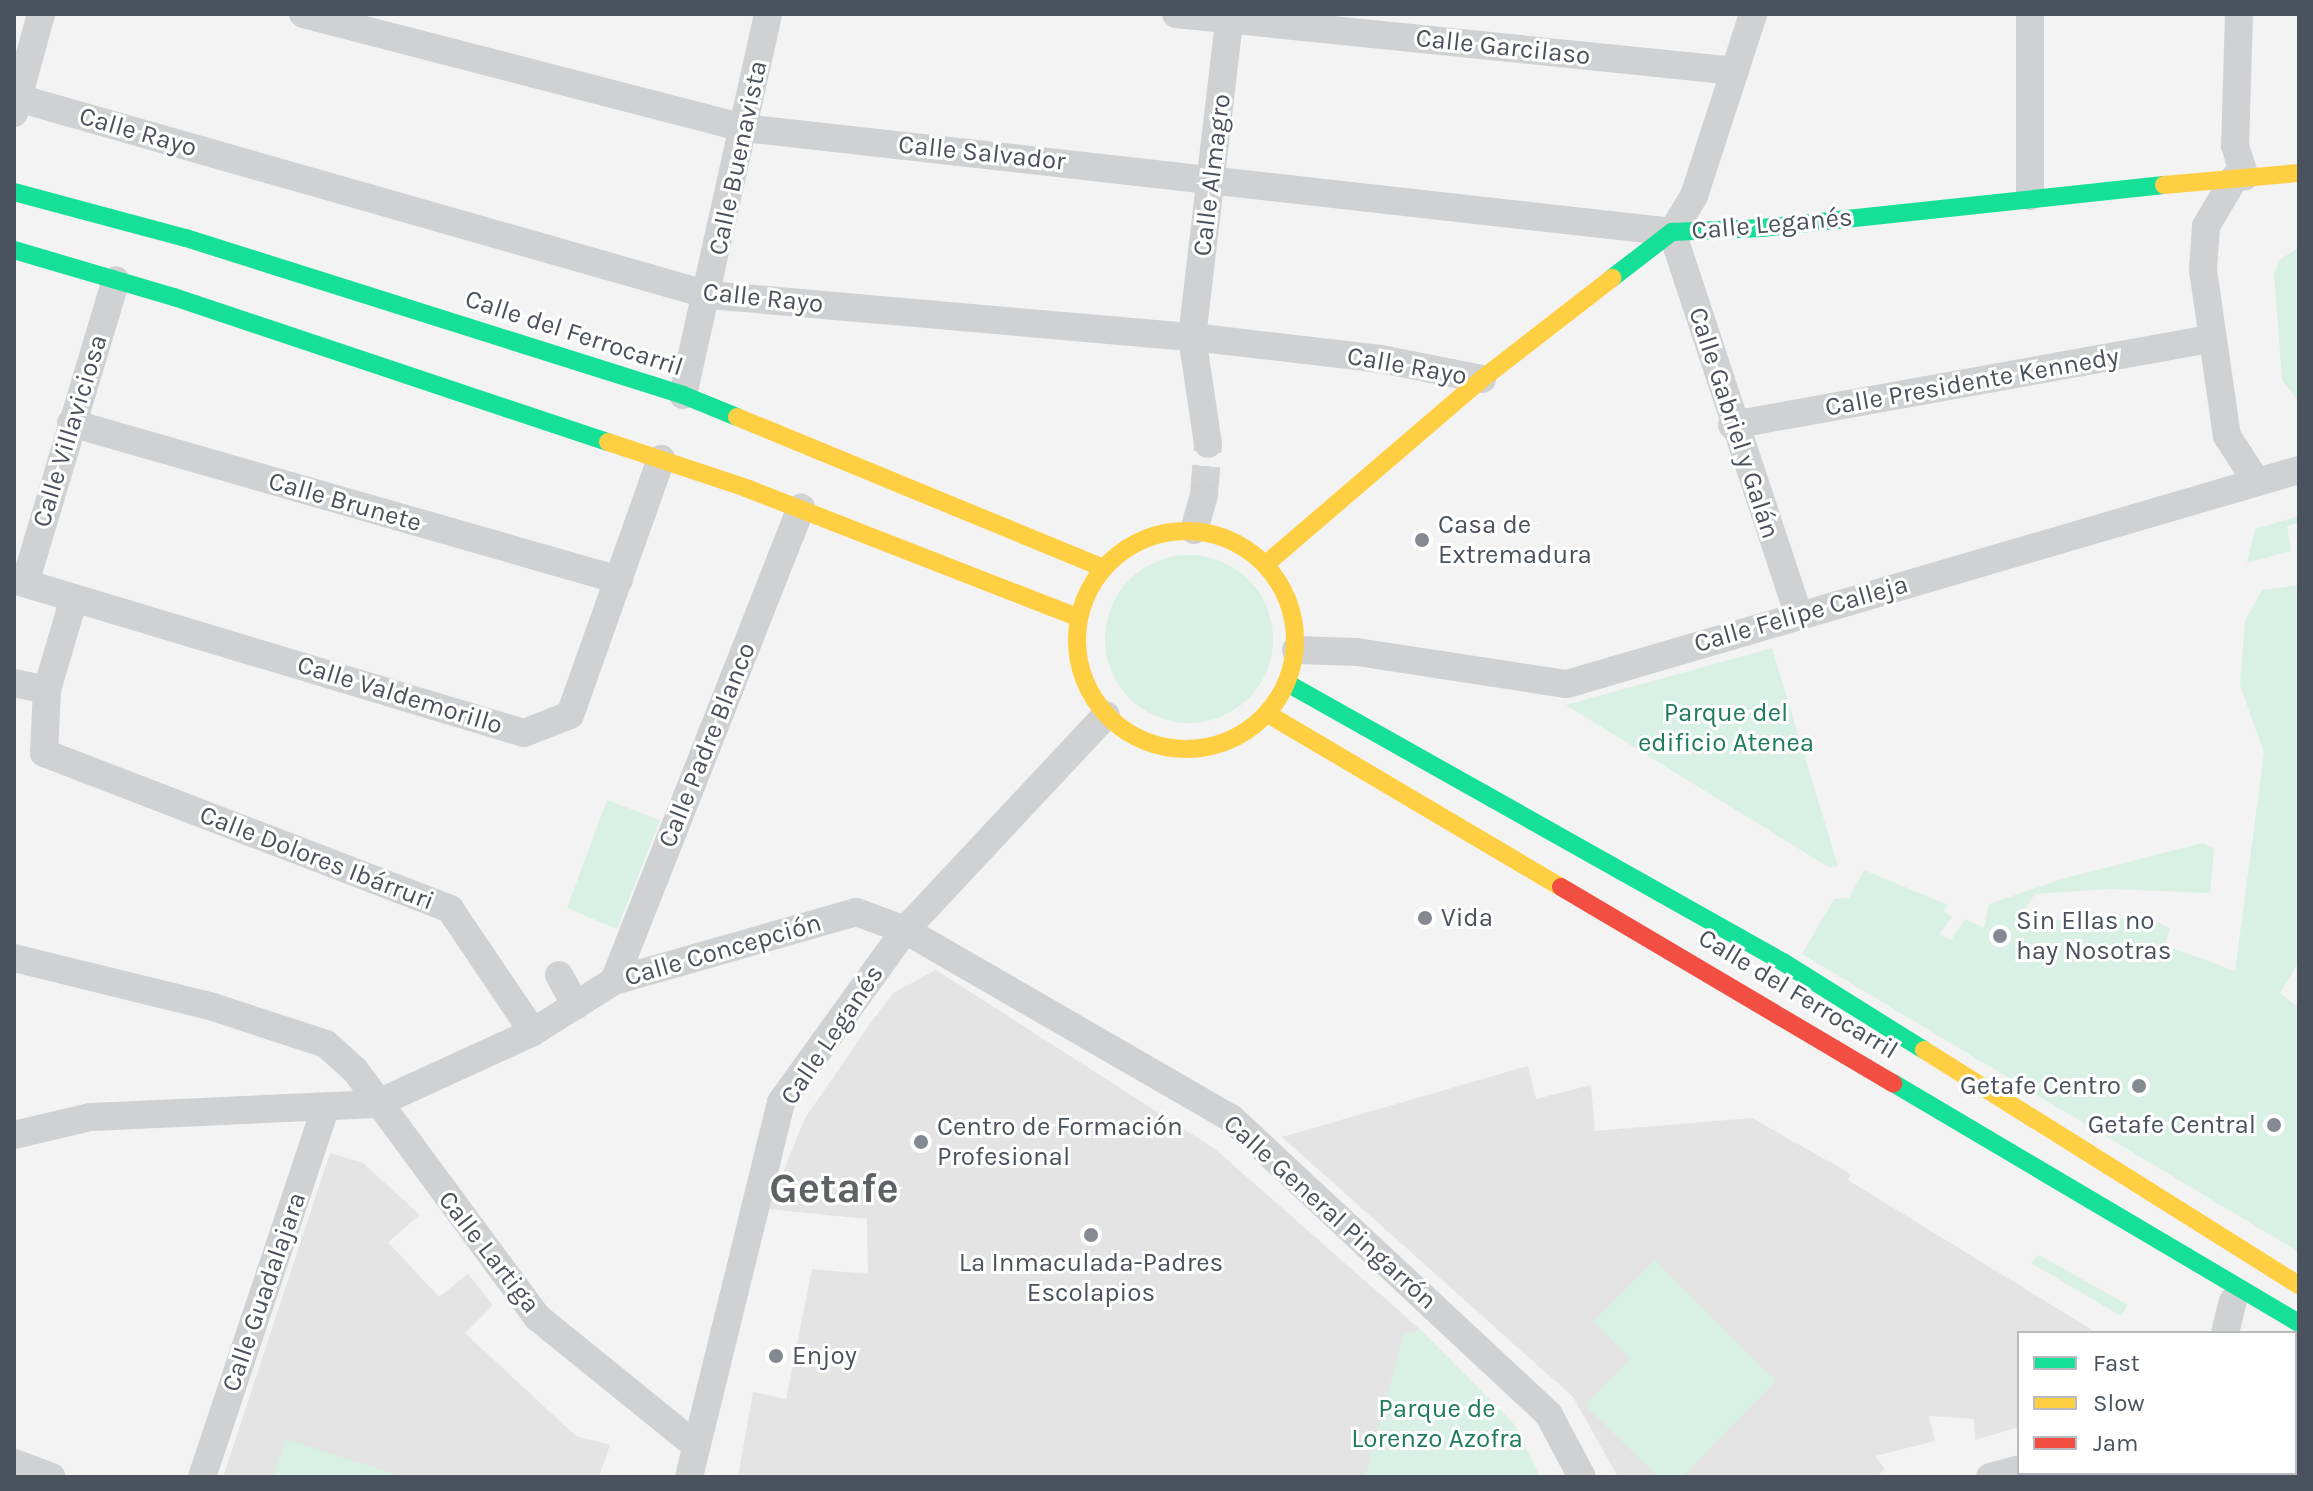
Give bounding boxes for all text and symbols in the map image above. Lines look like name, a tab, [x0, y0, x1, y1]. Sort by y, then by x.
street label: Calle Garcilaso	[1414, 22, 1592, 72]
street label: Calle Buenavista	[702, 58, 774, 258]
street label: Calle Almagro	[1187, 92, 1237, 258]
street label: Calle Rayo	[76, 100, 200, 164]
street label: Calle Salvador	[897, 129, 1067, 177]
street label: Calle Leganés	[1690, 201, 1854, 247]
street label: Calle Rayo	[701, 276, 825, 320]
street label: Calle del Ferrocarril	[461, 283, 687, 383]
street label: Calle Gabriel y Galán	[1682, 303, 1786, 543]
street label: Calle Villaviciosa	[26, 331, 114, 531]
street label: Calle Rayo	[1345, 340, 1469, 392]
street label: Calle Presidente Kennedy	[1823, 341, 2121, 423]
street label: Calle Brunete	[265, 465, 425, 539]
place label: Casa de Extremadura	[1438, 509, 1592, 570]
marker: Casa de Extremadura	[1413, 531, 1431, 549]
street label: Calle Felipe Calleja	[1690, 569, 1912, 659]
street label: Calle Padre Blanco	[652, 638, 762, 852]
street label: Calle Valdemorillo	[294, 649, 506, 741]
park label: Parque del edificio Atenea	[1638, 697, 1814, 758]
street label: Calle Dolores Ibárruri	[195, 799, 439, 917]
place label: Vida	[1441, 902, 1493, 934]
place label: Sin Ellas no hay Nosotras	[2016, 905, 2171, 966]
street label: Calle Concepción	[621, 907, 825, 993]
marker: Vida	[1416, 909, 1434, 927]
street label: Calle del Ferrocarril	[1693, 922, 1903, 1066]
marker: Sin Ellas no hay Nosotras	[1991, 927, 2009, 945]
street label: Calle Leganés	[774, 959, 890, 1111]
place label: Getafe Centro	[1960, 1070, 2121, 1102]
marker: Getafe Centro	[2128, 1075, 2150, 1097]
street label: Calle General Pingarrón	[1217, 1108, 1443, 1316]
place label: Getafe Central	[2088, 1109, 2256, 1141]
place label: Centro de Formación Profesional	[937, 1111, 1183, 1172]
marker: Getafe Central	[2263, 1114, 2285, 1136]
marker: Centro de Formación Profesional	[912, 1133, 930, 1151]
district label: Getafe	[769, 1163, 899, 1213]
street label: Calle Lartiga	[432, 1185, 546, 1319]
street label: Calle Guadalajara	[215, 1188, 313, 1396]
marker: La Inmaculada-Padres Escolapios	[1082, 1226, 1100, 1244]
place label: La Inmaculada-Padres Escolapios	[959, 1247, 1223, 1308]
legend	[2017, 1331, 2297, 1475]
place label: Enjoy	[792, 1340, 857, 1372]
marker: Enjoy	[767, 1347, 785, 1365]
text: Fast	[2093, 1349, 2140, 1377]
text: Slow	[2093, 1389, 2145, 1417]
park label: Parque de Lorenzo Azofra	[1351, 1393, 1523, 1454]
text: Jam	[2093, 1429, 2138, 1457]

